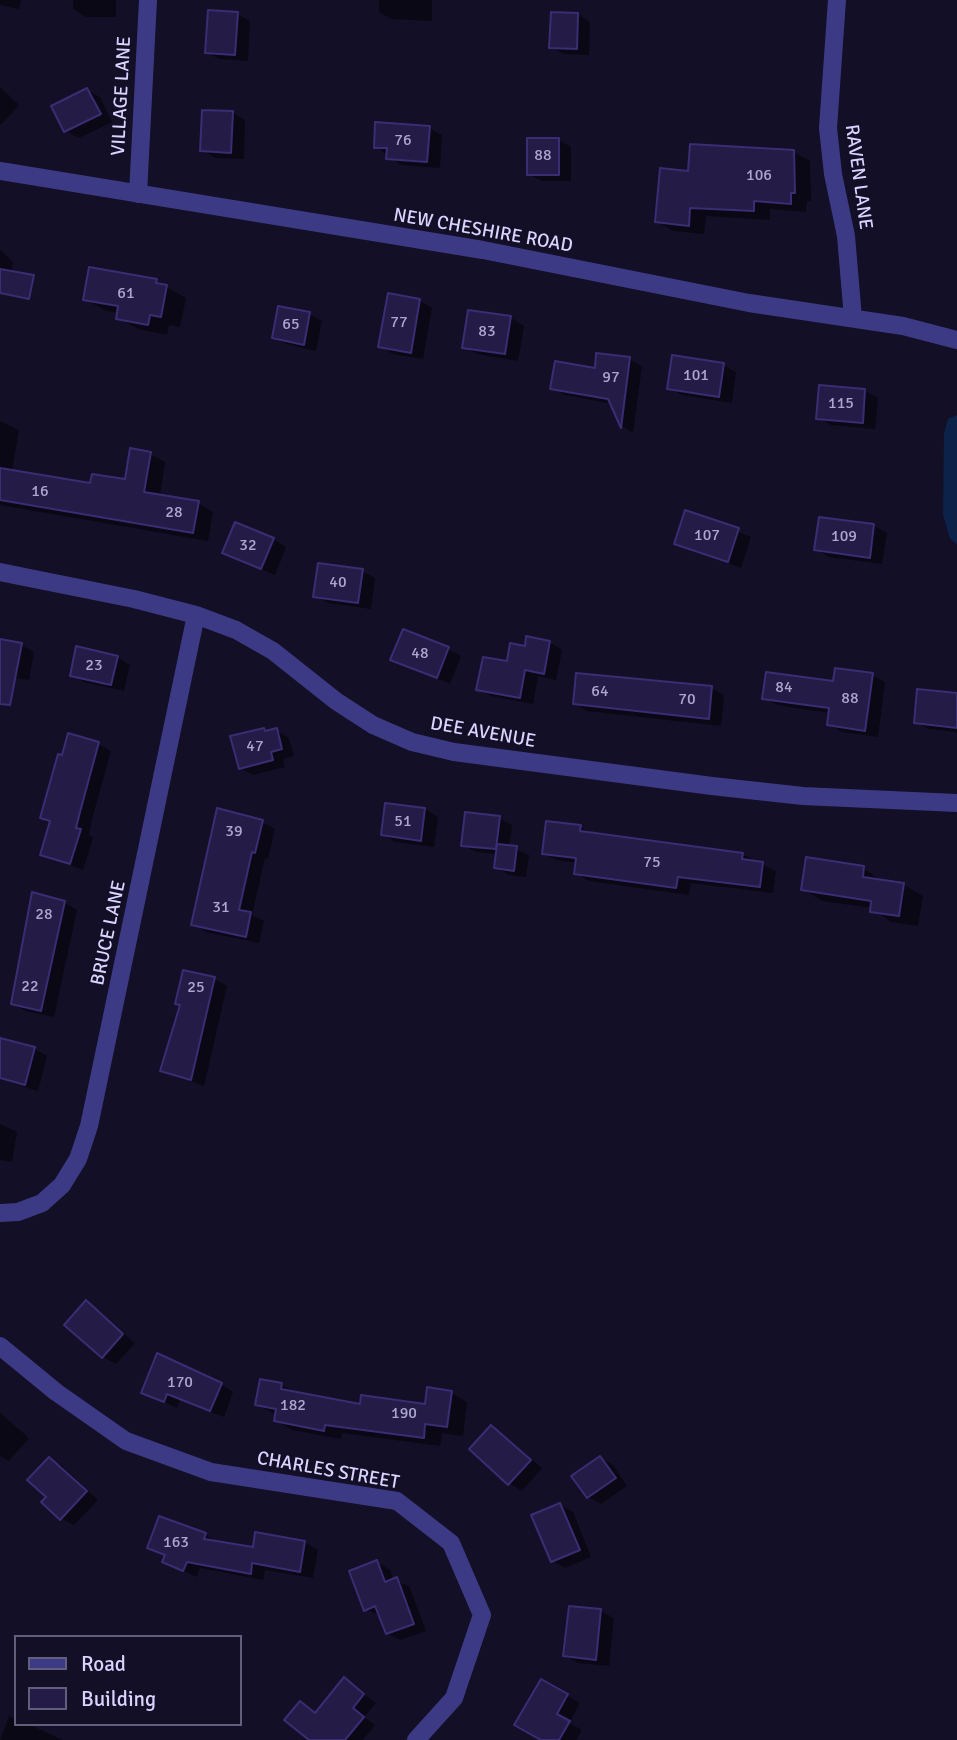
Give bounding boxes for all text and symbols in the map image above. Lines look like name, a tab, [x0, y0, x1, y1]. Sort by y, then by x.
street label: VILLAGE LANE	[107, 36, 137, 156]
street label: RAVEN LANE	[839, 123, 877, 231]
house number: 76	[394, 131, 412, 151]
house number: 88	[534, 146, 552, 166]
house number: 106	[746, 166, 772, 186]
street label: NEW CHESHIRE ROAD	[392, 204, 574, 258]
house number: 61	[117, 284, 135, 304]
house number: 77	[390, 313, 408, 333]
house number: 65	[282, 315, 300, 335]
house number: 83	[478, 322, 496, 342]
house number: 101	[683, 366, 709, 386]
house number: 97	[602, 368, 620, 388]
house number: 115	[828, 394, 854, 414]
house number: 16	[31, 482, 49, 502]
house number: 28	[165, 503, 183, 523]
house number: 107	[694, 526, 720, 546]
house number: 109	[831, 527, 857, 547]
house number: 32	[239, 536, 257, 556]
house number: 40	[329, 573, 347, 593]
house number: 48	[411, 644, 429, 664]
house number: 23	[85, 656, 103, 676]
house number: 84	[775, 678, 793, 698]
house number: 64	[591, 682, 609, 702]
house number: 88	[841, 689, 859, 709]
house number: 70	[678, 690, 696, 710]
street label: DEE AVENUE	[428, 713, 538, 753]
house number: 47	[246, 737, 264, 757]
house number: 51	[394, 812, 412, 832]
house number: 39	[225, 822, 243, 842]
house number: 75	[643, 853, 661, 873]
street label: BRUCE LANE	[87, 878, 131, 988]
house number: 31	[212, 898, 230, 918]
house number: 28	[35, 905, 53, 925]
house number: 22	[21, 977, 39, 997]
house number: 25	[187, 978, 205, 998]
house number: 170	[167, 1373, 193, 1393]
house number: 182	[280, 1396, 306, 1416]
house number: 190	[391, 1404, 417, 1424]
street label: CHARLES STREET	[255, 1447, 401, 1495]
house number: 163	[163, 1533, 189, 1553]
legend	[14, 1635, 242, 1726]
text: Road	[81, 1651, 126, 1677]
text: Building	[81, 1686, 156, 1712]

